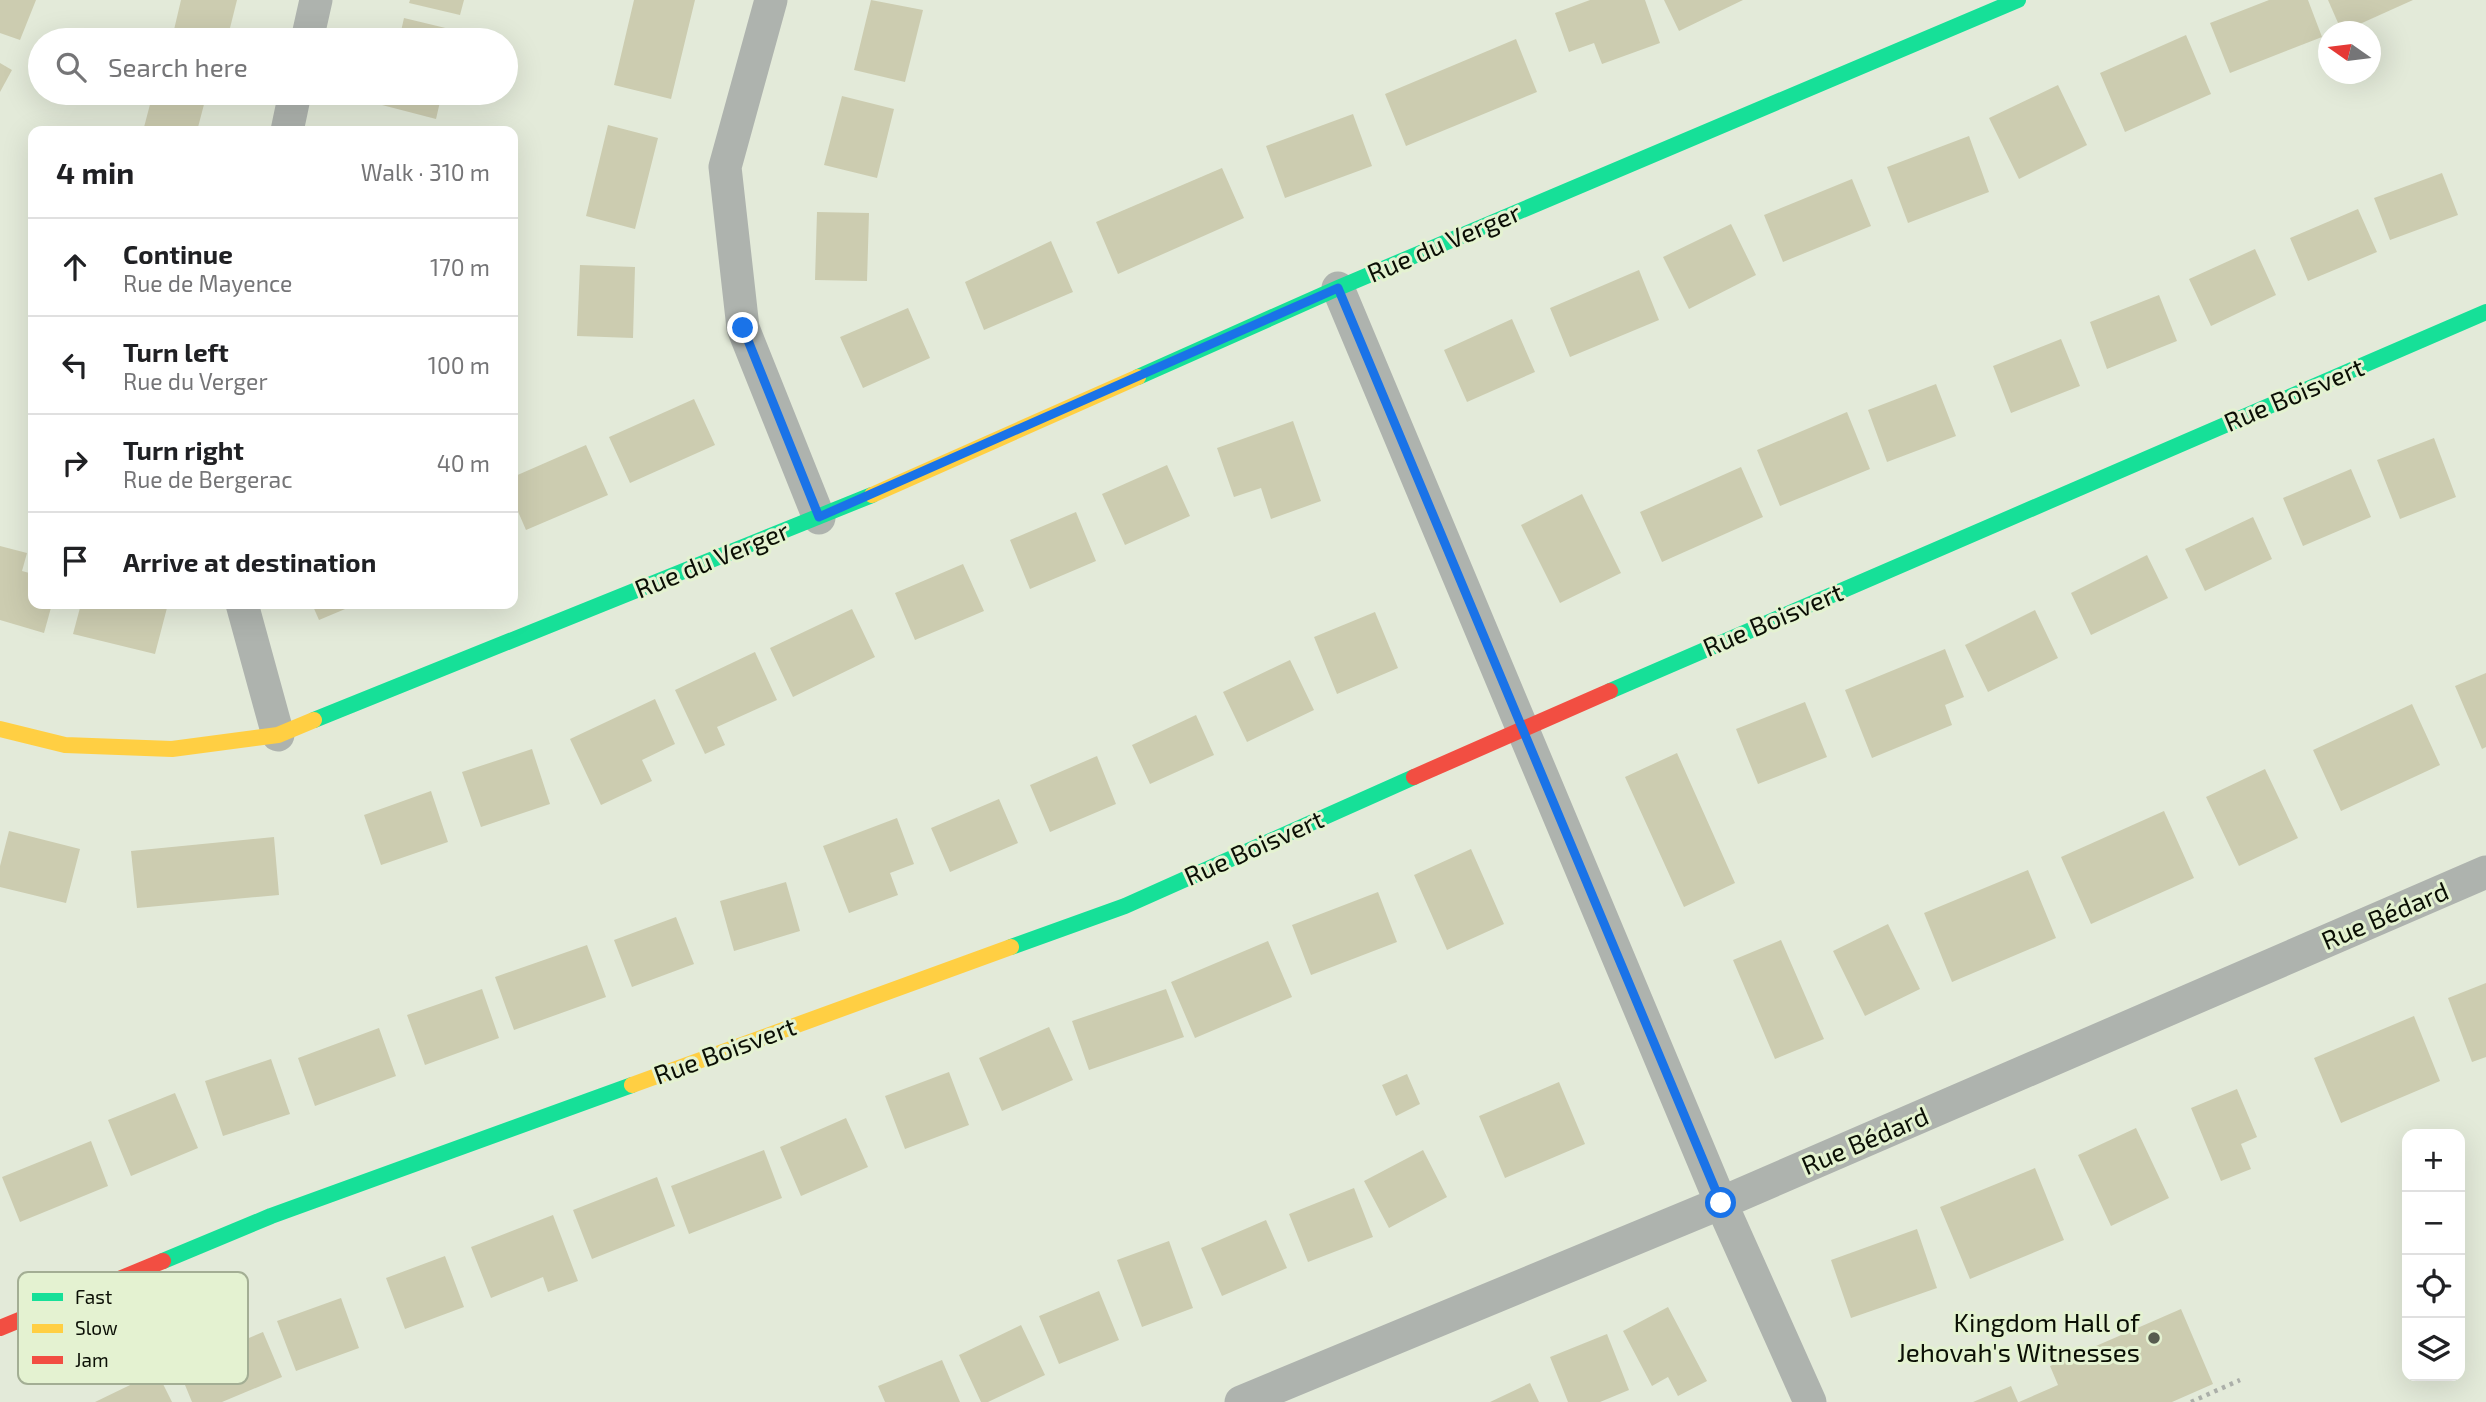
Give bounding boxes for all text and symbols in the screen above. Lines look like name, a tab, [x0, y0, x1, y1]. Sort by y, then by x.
north arrow	[2318, 21, 2381, 84]
search box	[28, 28, 518, 105]
icon: search	[52, 48, 90, 86]
text: Search here	[108, 51, 248, 82]
text: 4 min	[56, 154, 134, 190]
text: Walk · 310 m	[361, 158, 490, 186]
street label: Rue du Verger	[1362, 195, 1525, 288]
text: Continue	[123, 238, 233, 269]
icon: ahead	[56, 248, 94, 286]
text: 170 m	[430, 253, 490, 281]
text: Rue de Mayence	[123, 269, 292, 297]
route end	[727, 312, 758, 343]
text: Turn left	[123, 336, 229, 367]
icon: left	[56, 346, 94, 384]
street label: Rue Boisvert	[2219, 350, 2368, 437]
text: 100 m	[428, 351, 490, 379]
text: Rue du Verger	[123, 367, 268, 395]
text: Turn right	[123, 434, 244, 465]
icon: right	[56, 444, 94, 482]
text: 40 m	[437, 449, 490, 477]
text: Rue de Bergerac	[123, 465, 292, 493]
street label: Rue du Verger	[630, 514, 793, 604]
icon: arrive	[56, 542, 94, 580]
text: Arrive at destination	[123, 546, 376, 577]
street label: Rue Boisvert	[1698, 575, 1847, 662]
street label: Rue Boisvert	[1179, 802, 1328, 891]
street label: Rue Bédard	[2316, 874, 2453, 955]
street label: Rue Boisvert	[649, 1010, 800, 1090]
street label: Rue Bédard	[1796, 1099, 1933, 1180]
map controls	[2402, 1129, 2465, 1381]
button: +	[2402, 1129, 2465, 1192]
route start	[1705, 1187, 1736, 1218]
button: −	[2402, 1192, 2465, 1255]
button: locate	[2402, 1255, 2465, 1318]
legend	[18, 1272, 248, 1384]
text: Fast	[75, 1285, 112, 1308]
place label: Kingdom Hall of Jehovah's Witnesses	[1897, 1306, 2141, 1367]
text: Slow	[75, 1316, 118, 1339]
button: layers	[2402, 1318, 2465, 1381]
marker: Kingdom Hall of Jehovah's Witnesses	[2146, 1330, 2162, 1346]
text: Jam	[75, 1348, 109, 1371]

